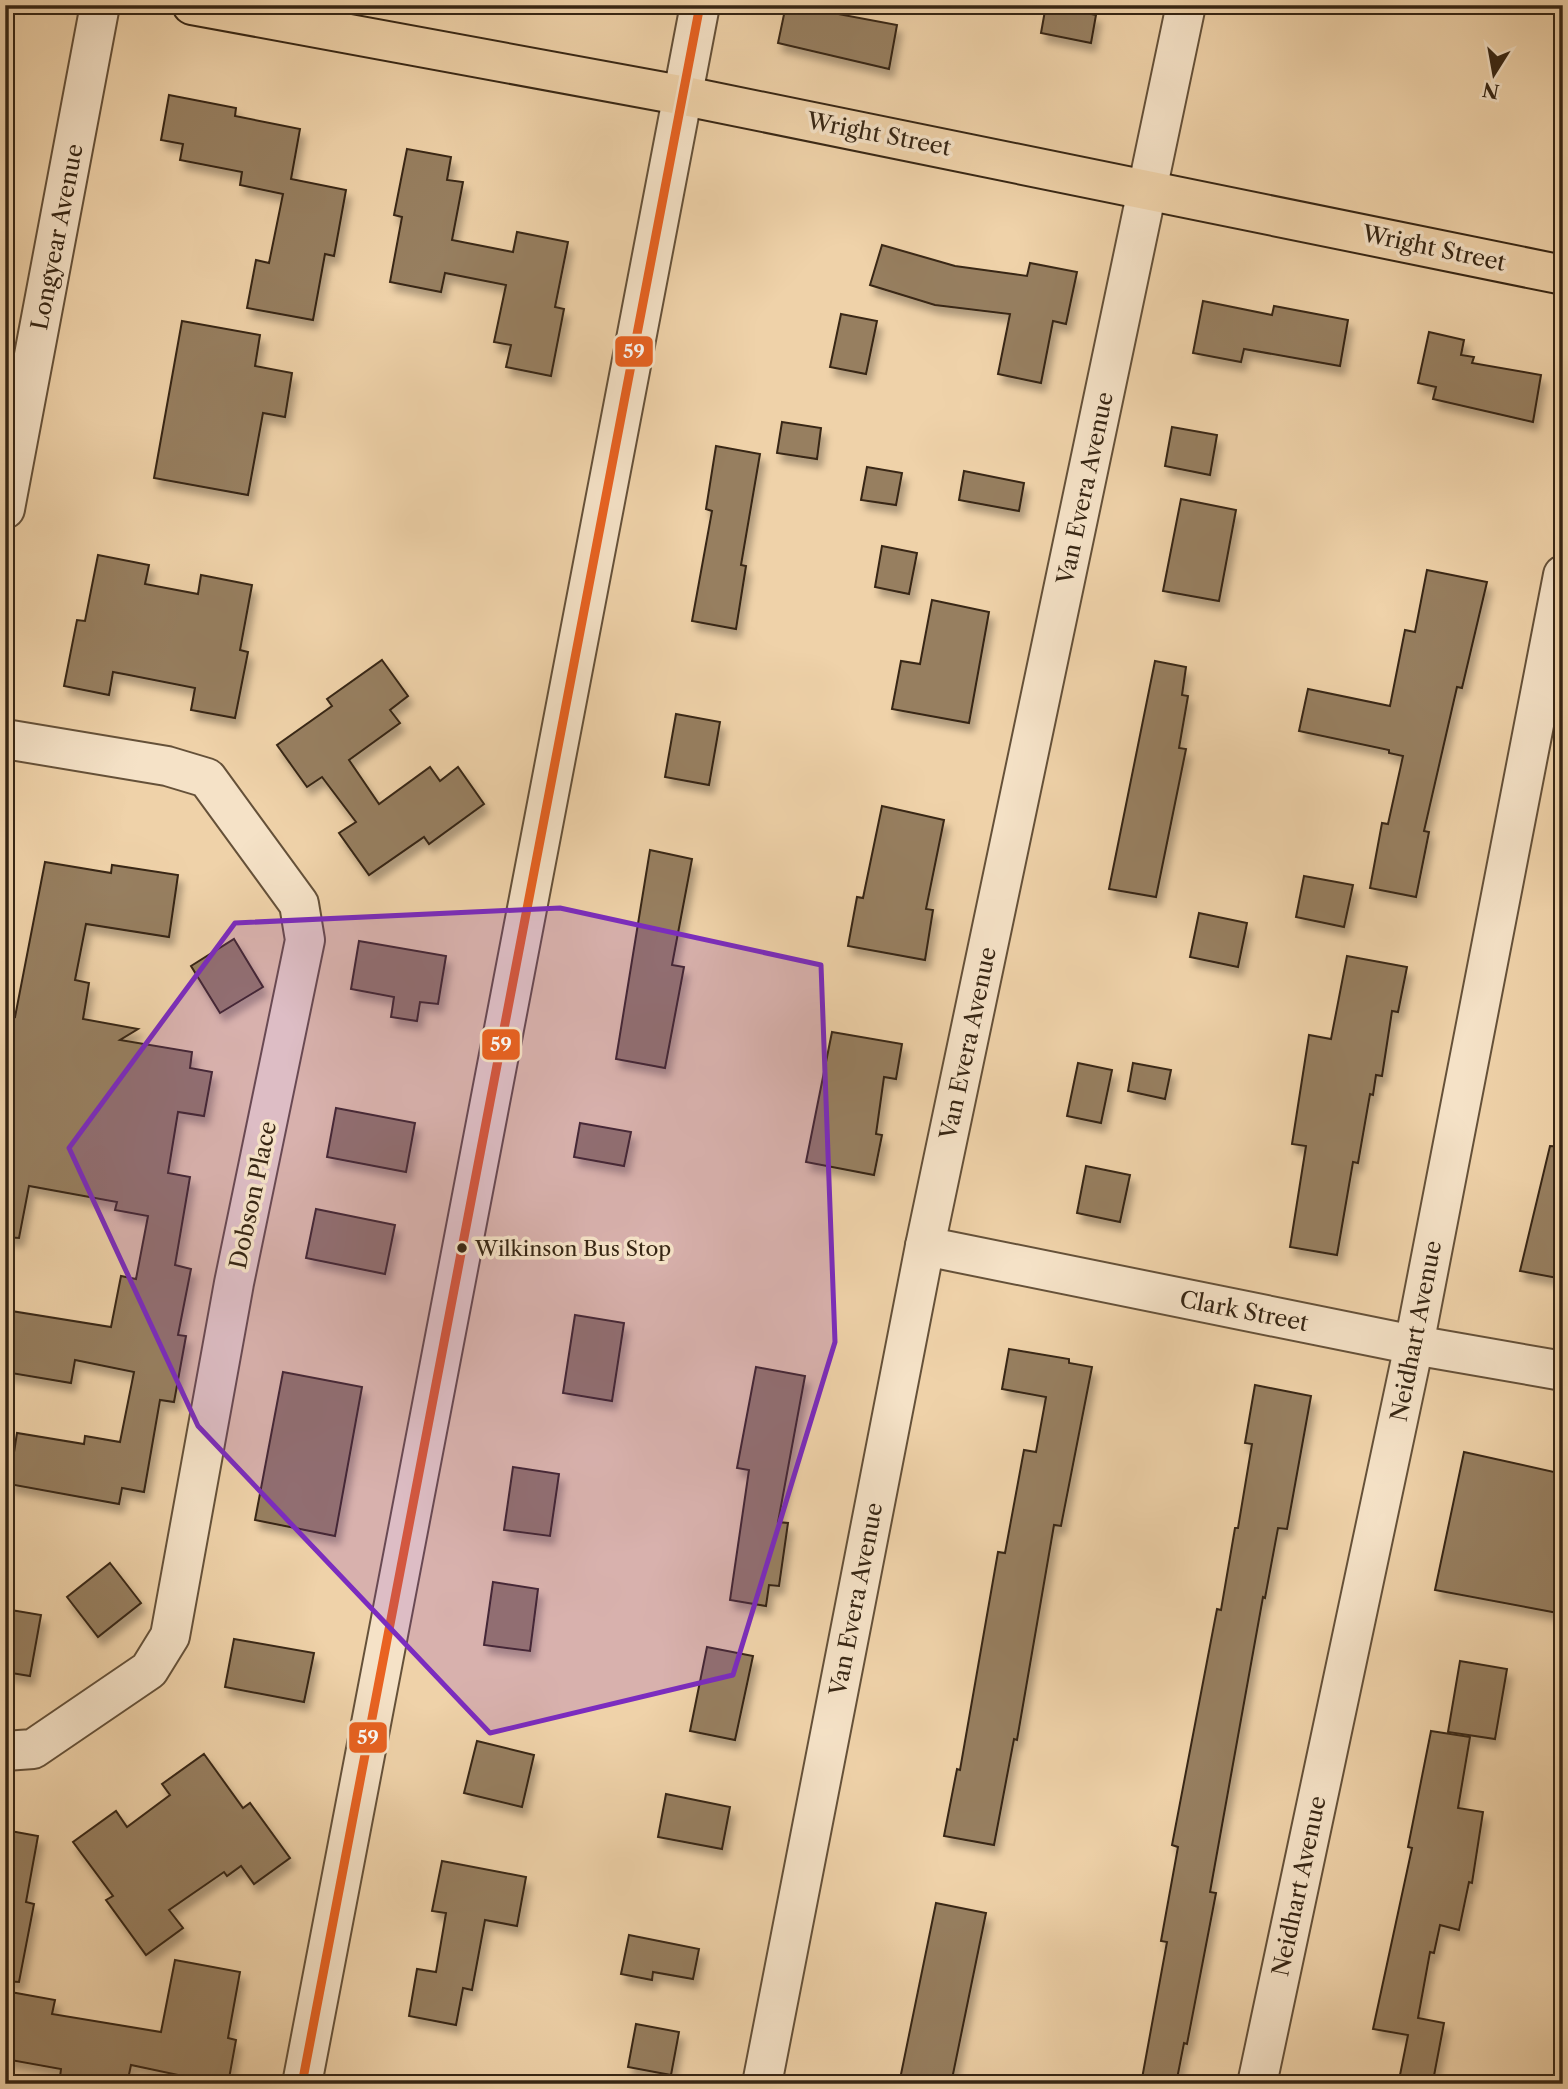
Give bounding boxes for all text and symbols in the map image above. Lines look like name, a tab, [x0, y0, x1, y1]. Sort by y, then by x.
north arrow	[1460, 38, 1530, 108]
text: N	[1481, 77, 1501, 103]
street label: Wright Street	[804, 106, 953, 162]
street label: Longyear Avenue	[25, 142, 89, 332]
street label: Wright Street	[1359, 219, 1508, 277]
line badge: 59	[614, 335, 654, 368]
text: 59	[623, 340, 645, 363]
street label: Van Evera Avenue	[1051, 389, 1119, 588]
street label: Van Evera Avenue	[934, 944, 1002, 1143]
line badge: 59	[481, 1028, 521, 1061]
text: 59	[490, 1033, 512, 1056]
street label: Dobson Place	[224, 1119, 282, 1271]
place label: Wilkinson Bus Stop	[474, 1236, 671, 1261]
street label: Neidhart Avenue	[1385, 1238, 1447, 1424]
marker: Wilkinson Bus Stop	[455, 1241, 469, 1255]
street label: Clark Street	[1177, 1285, 1311, 1337]
street label: Van Evera Avenue	[823, 1500, 888, 1699]
line badge: 59	[348, 1721, 388, 1754]
text: 59	[357, 1726, 379, 1749]
street label: Neidhart Avenue	[1266, 1793, 1332, 1979]

